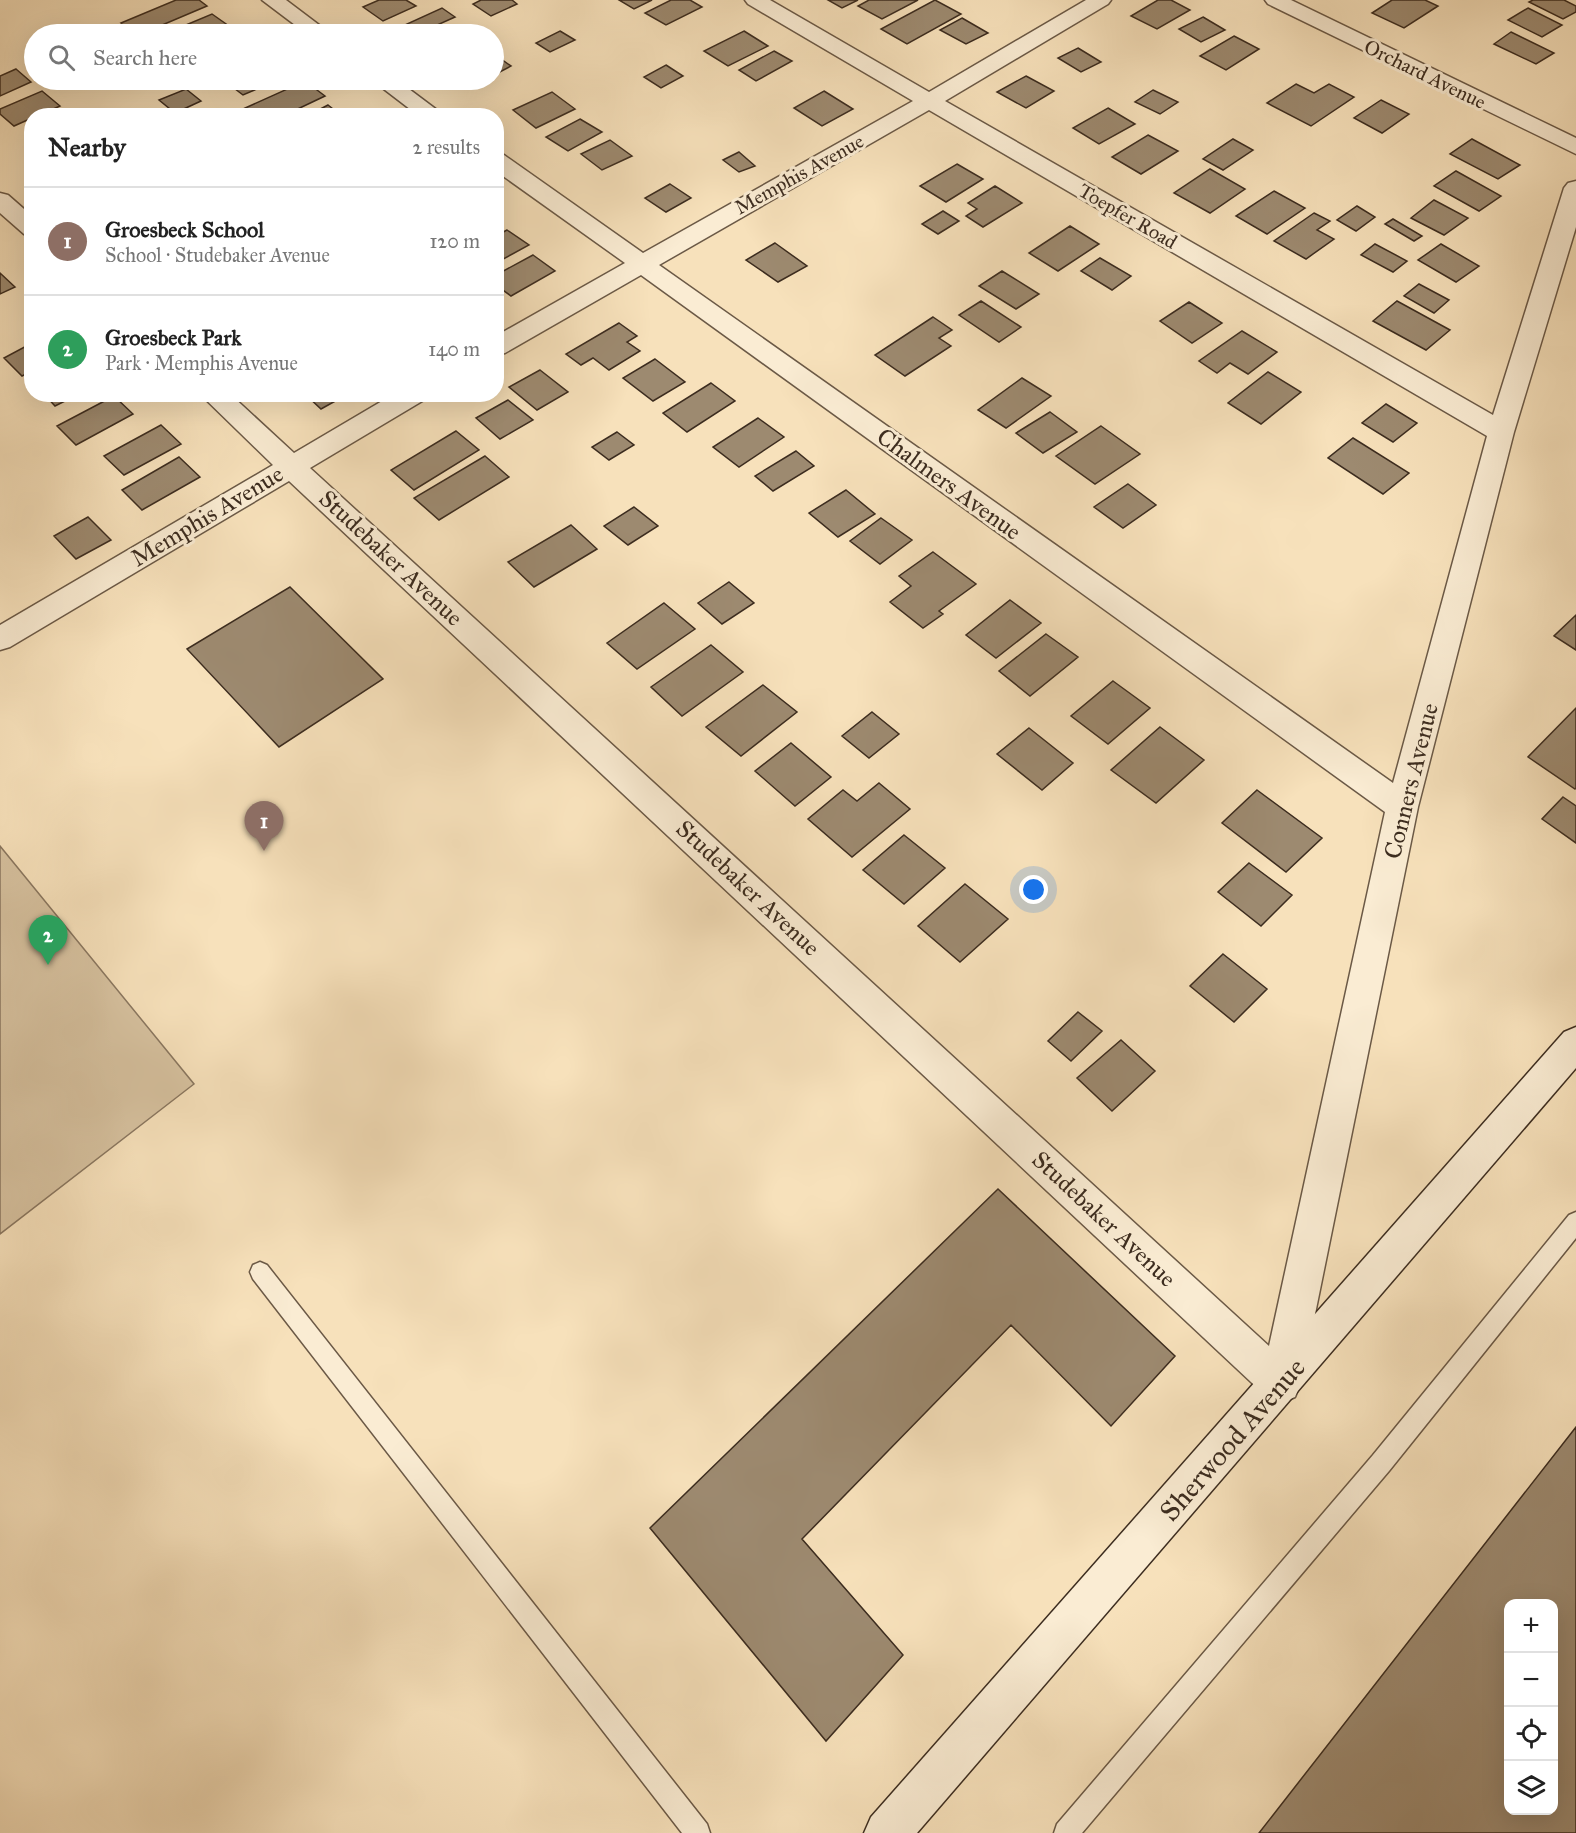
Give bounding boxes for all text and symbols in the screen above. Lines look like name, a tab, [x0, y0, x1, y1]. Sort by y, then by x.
search box	[24, 24, 504, 90]
street label: Orchard Avenue	[1360, 34, 1490, 114]
icon: search	[45, 41, 78, 74]
text: Search here	[93, 44, 197, 71]
street label: Memphis Avenue	[730, 129, 868, 219]
text: Nearby	[48, 131, 126, 163]
text: 2 results	[412, 135, 480, 159]
street label: Toepfer Road	[1074, 178, 1182, 254]
text: Groesbeck School	[105, 216, 264, 243]
text: 1	[64, 229, 71, 253]
text: 120 m	[429, 229, 480, 253]
text: School · Studebaker Avenue	[105, 243, 330, 267]
text: Groesbeck Park	[105, 324, 242, 351]
text: 2	[63, 337, 72, 361]
text: 140 m	[428, 337, 480, 361]
text: Park · Memphis Avenue	[105, 351, 298, 375]
street label: Chalmers Avenue	[871, 421, 1027, 547]
street label: Memphis Avenue	[125, 459, 289, 573]
street label: Studebaker Avenue	[313, 484, 469, 632]
street label: Conners Avenue	[1377, 700, 1445, 862]
pin: 1	[244, 802, 284, 851]
street label: Studebaker Avenue	[670, 814, 826, 962]
your location	[1019, 875, 1048, 904]
pin: 2	[28, 916, 68, 965]
street label: Studebaker Avenue	[1026, 1145, 1182, 1293]
street label: Sherwood Avenue	[1152, 1351, 1313, 1528]
map controls	[1504, 1599, 1558, 1815]
button: +	[1504, 1599, 1558, 1653]
button: −	[1504, 1653, 1558, 1707]
button: locate	[1504, 1707, 1558, 1761]
button: layers	[1504, 1761, 1558, 1815]

